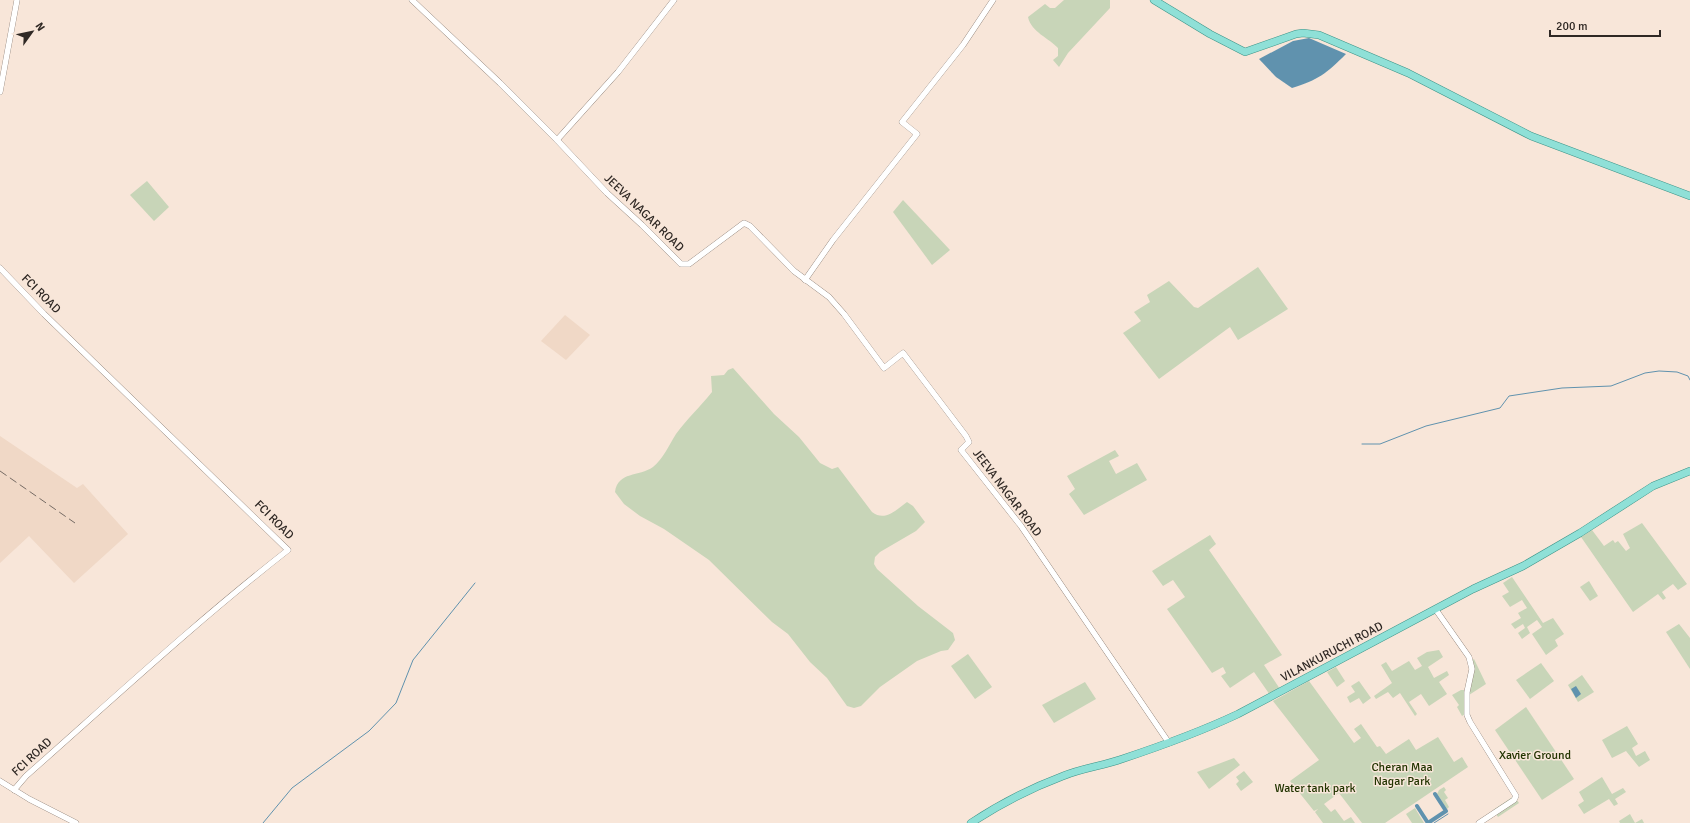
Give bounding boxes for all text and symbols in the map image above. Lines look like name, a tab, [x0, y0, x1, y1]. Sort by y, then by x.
north arrow	[12, 12, 52, 52]
scale bar	[1550, 12, 1660, 38]
text: 200 m	[1556, 19, 1588, 34]
text: N	[32, 20, 48, 34]
street label: JEEVA NAGAR ROAD	[601, 171, 687, 255]
street label: FCI ROAD	[18, 271, 64, 317]
street label: JEEVA NAGAR ROAD	[969, 446, 1045, 540]
street label: FCI ROAD	[251, 497, 297, 543]
street label: VILANKURUCHI ROAD	[1278, 619, 1386, 685]
street label: FCI ROAD	[9, 734, 55, 779]
park label: Xavier Ground	[1499, 748, 1571, 763]
park label: Cheran Maa Nagar Park	[1371, 760, 1433, 789]
park label: Water tank park	[1274, 781, 1356, 796]

